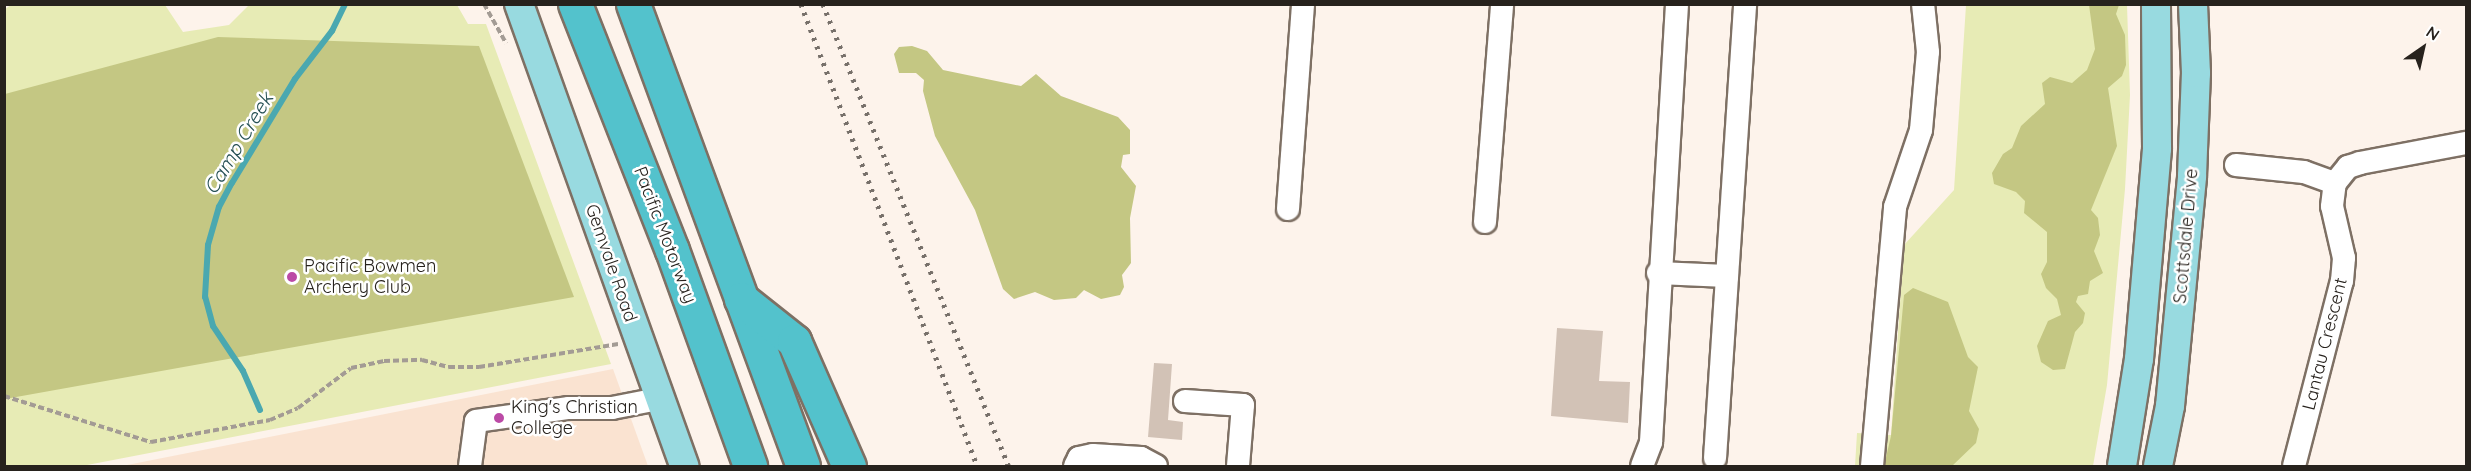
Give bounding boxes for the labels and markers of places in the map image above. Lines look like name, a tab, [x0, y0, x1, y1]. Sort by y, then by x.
place label: Pacific Bowmen Archery Club	[304, 256, 436, 298]
marker: Pacific Bowmen Archery Club	[285, 270, 299, 284]
place label: King's Christian College	[511, 397, 638, 440]
marker: King's Christian College	[492, 411, 506, 425]

